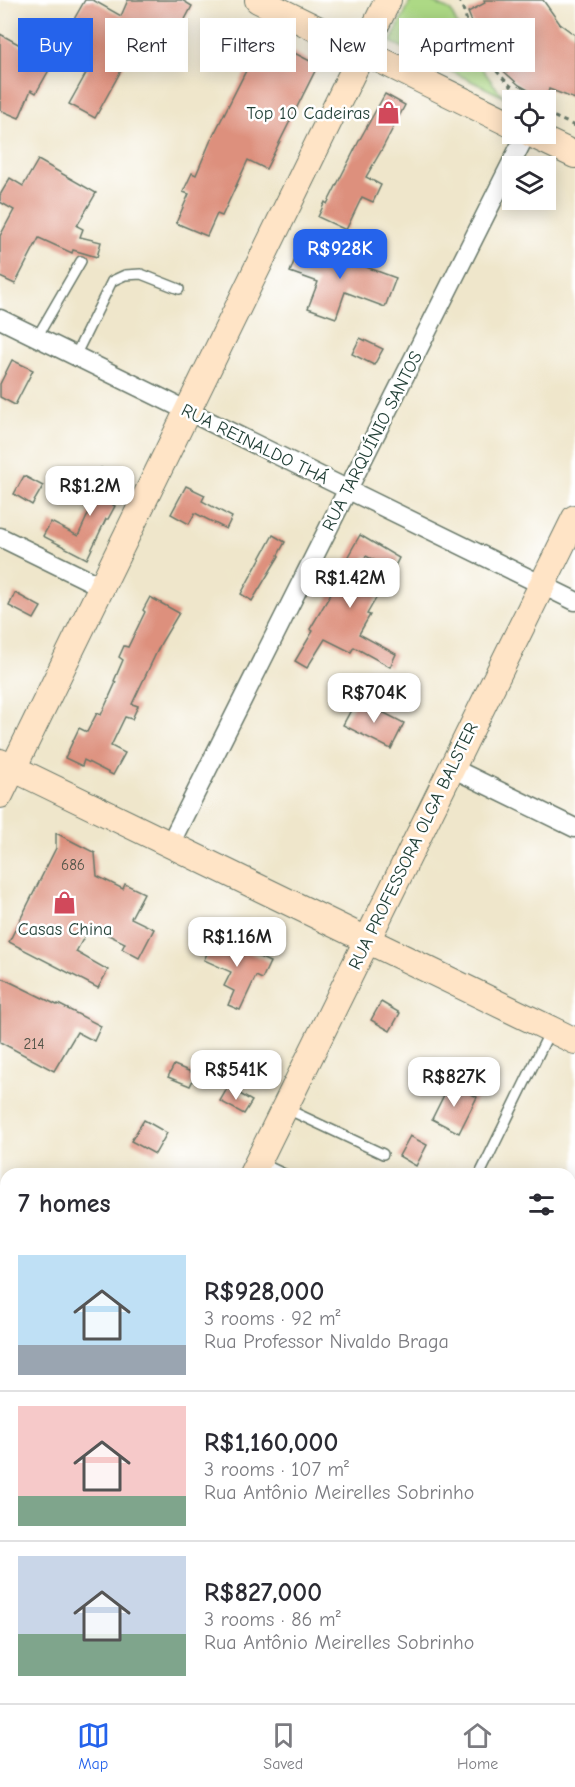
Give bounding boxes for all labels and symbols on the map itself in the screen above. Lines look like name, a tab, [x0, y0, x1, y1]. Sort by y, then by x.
shop icon: Top 10 Cadeiras	[375, 100, 401, 126]
place label: Top 10 Cadeiras	[247, 103, 370, 124]
pin: R$928K	[291, 229, 389, 280]
street label: RUA TARQUÍNIO SANTOS	[317, 347, 427, 535]
street label: RUA REINALDO THÁ	[178, 399, 332, 489]
pin: R$1.2M	[41, 466, 139, 517]
pin: R$1.42M	[295, 558, 405, 609]
pin: R$704K	[325, 673, 423, 724]
street label: RUA PROFESSORA OLGA BALSTER	[344, 719, 483, 973]
house number: 686	[61, 856, 85, 874]
shop icon: Casas China	[52, 890, 78, 916]
pin: R$1.16M	[182, 917, 292, 968]
place label: Casas China	[18, 919, 112, 940]
house number: 214	[23, 1035, 45, 1053]
pin: R$541K	[187, 1050, 285, 1101]
pin: R$827K	[405, 1057, 503, 1108]

